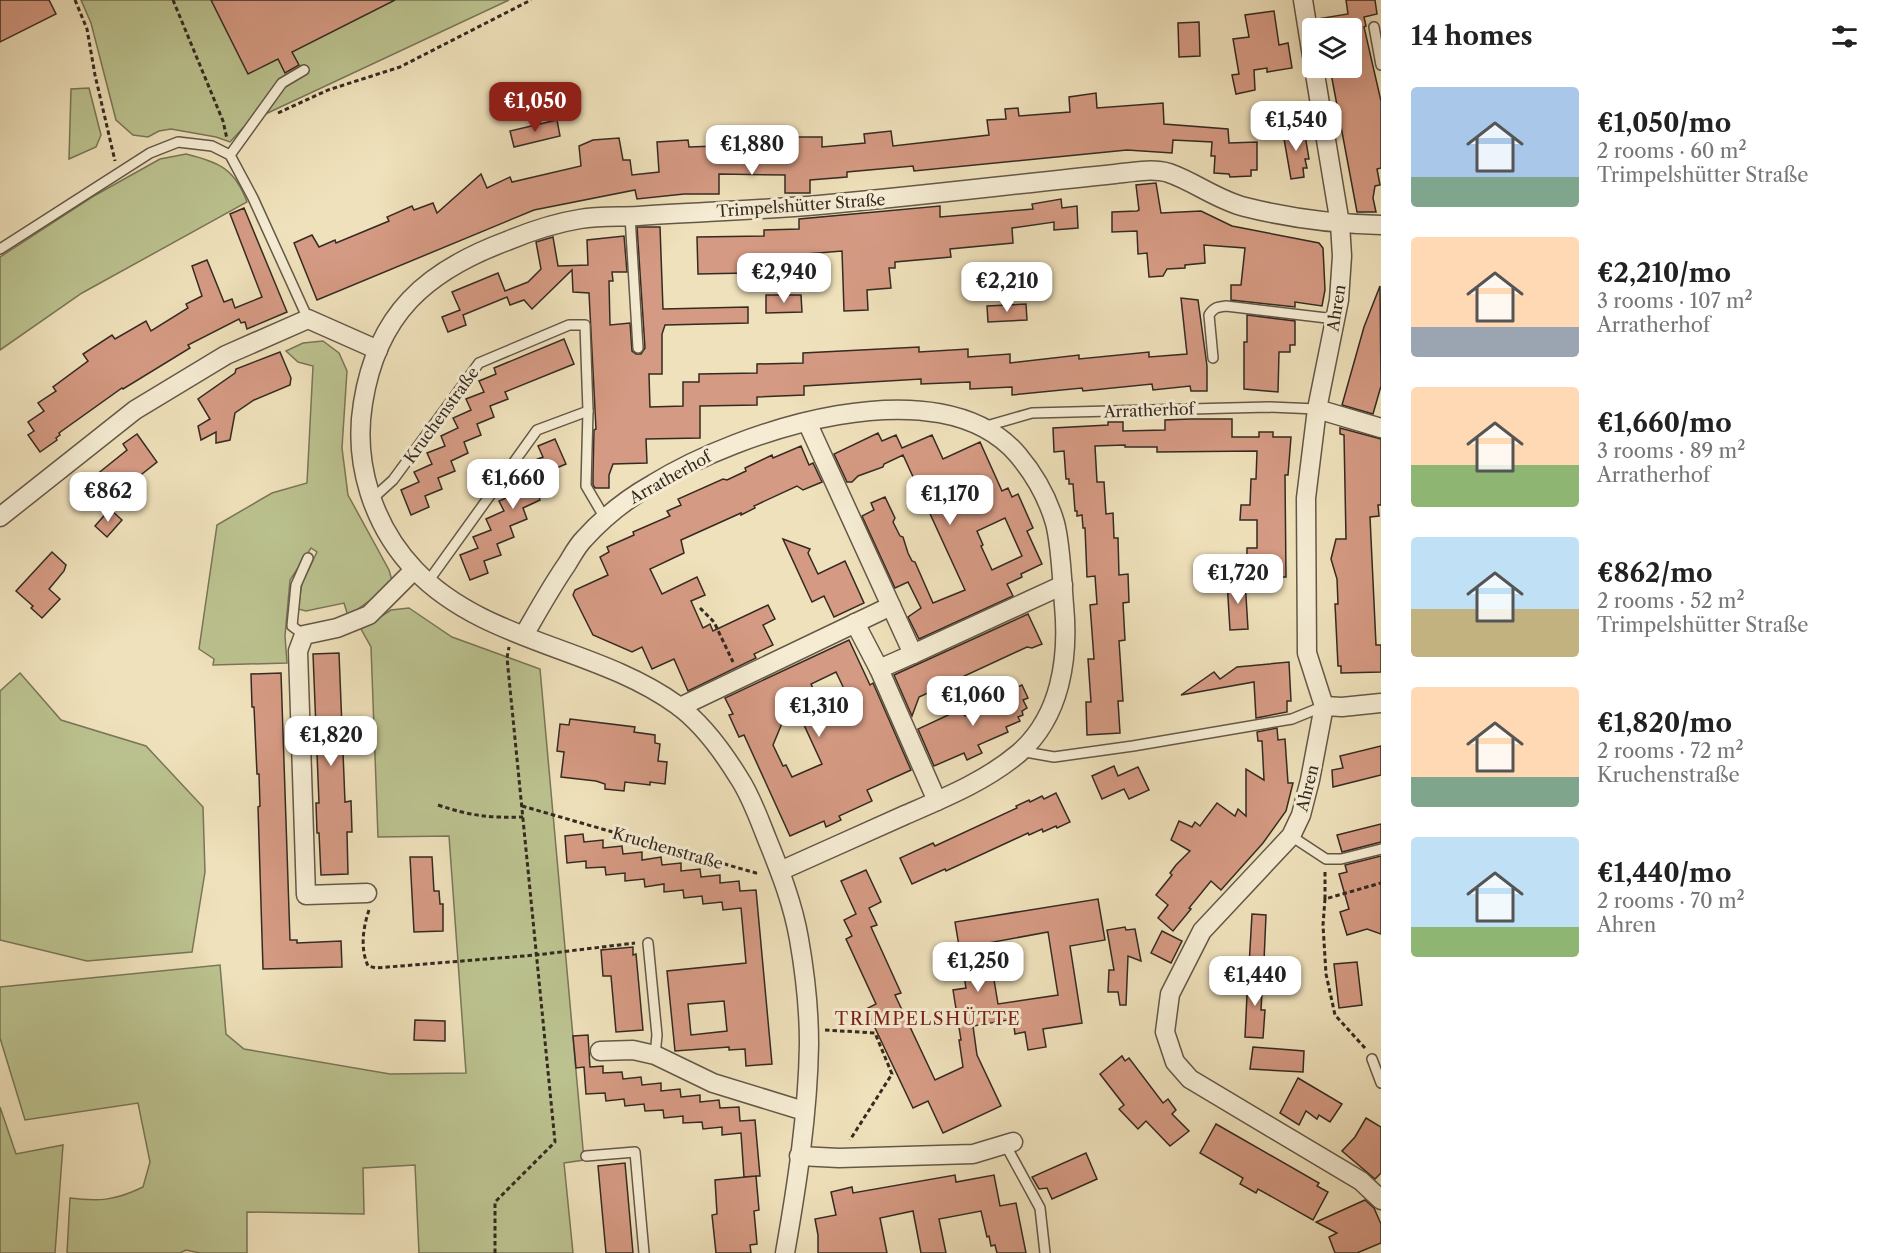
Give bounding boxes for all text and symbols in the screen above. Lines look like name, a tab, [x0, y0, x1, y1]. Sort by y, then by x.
map controls	[1302, 18, 1362, 78]
button: layers	[1302, 18, 1362, 78]
text: 14 homes	[1411, 20, 1533, 52]
icon: filters	[1828, 20, 1861, 53]
pin: €1,050	[486, 82, 584, 133]
text: €1,050	[503, 89, 567, 113]
pin: €1,540	[1247, 101, 1345, 152]
text: €1,050/mo	[1597, 107, 1731, 139]
text: €1,540	[1265, 108, 1327, 132]
icon: home	[1459, 111, 1531, 183]
pin: €1,880	[703, 125, 801, 176]
text: €1,880	[720, 132, 784, 156]
text: 2 rooms · 60 m²	[1597, 139, 1747, 163]
text: Trimpelshütter Straße	[1597, 163, 1808, 187]
street label: Trimpelshütter Straße	[716, 189, 886, 221]
pin: €2,940	[735, 253, 833, 304]
text: €2,210/mo	[1597, 257, 1731, 289]
text: €2,940	[751, 260, 817, 284]
icon: home	[1459, 261, 1531, 333]
pin: €2,210	[958, 262, 1056, 313]
text: €2,210	[975, 269, 1039, 293]
street label: Ahren	[1322, 283, 1350, 334]
text: 3 rooms · 107 m²	[1597, 289, 1753, 313]
text: Arratherhof	[1597, 313, 1710, 337]
street label: Kruchenstraße	[399, 363, 483, 467]
street label: Arratherhof	[1102, 398, 1197, 422]
text: €1,660/mo	[1597, 407, 1732, 439]
icon: home	[1459, 411, 1531, 483]
text: 3 rooms · 89 m²	[1597, 439, 1745, 463]
street label: Arratherhof	[625, 445, 716, 508]
pin: €1,660	[464, 459, 562, 510]
text: Arratherhof	[1597, 463, 1710, 487]
text: €1,660	[481, 466, 545, 490]
pin: €862	[72, 472, 144, 523]
pin: €1,170	[901, 475, 999, 526]
text: €862	[84, 479, 132, 503]
text: €1,170	[920, 482, 980, 506]
pin: €1,720	[1189, 554, 1287, 605]
text: €862/mo	[1597, 557, 1713, 589]
text: €1,720	[1207, 561, 1269, 585]
icon: home	[1459, 561, 1531, 633]
text: 2 rooms · 52 m²	[1597, 589, 1745, 613]
text: Trimpelshütter Straße	[1597, 613, 1808, 637]
pin: €1,060	[924, 676, 1022, 727]
text: €1,060	[941, 683, 1005, 707]
pin: €1,310	[770, 687, 868, 738]
text: €1,310	[789, 694, 849, 718]
text: €1,820/mo	[1597, 707, 1732, 739]
icon: home	[1459, 711, 1531, 783]
pin: €1,820	[282, 716, 380, 767]
text: €1,820	[299, 723, 363, 747]
text: 2 rooms · 72 m²	[1597, 739, 1744, 763]
street label: Ahren	[1291, 763, 1322, 814]
text: Kruchenstraße	[1597, 763, 1740, 787]
street label: Kruchenstraße	[610, 823, 726, 873]
text: €1,440/mo	[1597, 857, 1732, 889]
icon: home	[1459, 861, 1531, 933]
text: 2 rooms · 70 m²	[1597, 889, 1745, 913]
text: Ahren	[1597, 913, 1656, 937]
pin: €1,250	[929, 942, 1027, 993]
text: €1,250	[947, 949, 1009, 973]
pin: €1,440	[1206, 956, 1304, 1007]
text: €1,440	[1223, 963, 1287, 987]
district label: TRIMPELSHÜTTE	[835, 1007, 1021, 1030]

